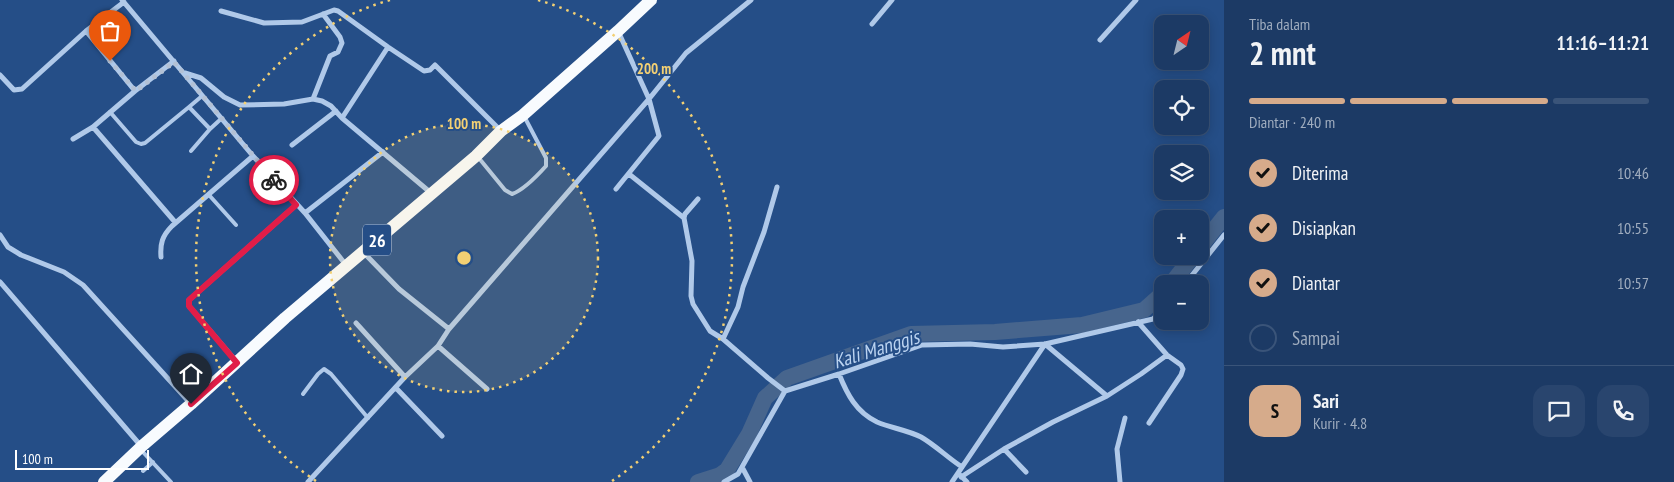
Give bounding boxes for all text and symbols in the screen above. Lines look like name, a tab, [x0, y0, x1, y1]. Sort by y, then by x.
pin	[89, 10, 131, 61]
text: Tiba dalam	[1249, 14, 1310, 34]
north arrow	[1154, 15, 1209, 70]
map controls	[1154, 15, 1209, 330]
icon: bag	[96, 17, 124, 45]
text: 11:16–11:21	[1556, 31, 1649, 55]
text: 2 mnt	[1249, 32, 1316, 74]
text: 200 m	[637, 59, 671, 78]
button: locate	[1154, 80, 1209, 135]
text: Diantar · 240 m	[1249, 112, 1335, 132]
text: 100 m	[447, 114, 481, 133]
button: layers	[1154, 145, 1209, 200]
courier	[249, 155, 299, 205]
icon: check	[1249, 159, 1277, 187]
text: Diterima	[1292, 161, 1348, 185]
text: 10:46	[1617, 163, 1649, 183]
icon: bike	[260, 166, 288, 194]
button: +	[1154, 210, 1209, 265]
icon: check	[1249, 214, 1277, 242]
text: Disiapkan	[1292, 216, 1356, 240]
text: 10:55	[1617, 218, 1649, 238]
road number: 26	[363, 224, 391, 256]
centre of rings	[455, 249, 473, 267]
icon: check	[1249, 269, 1277, 297]
text: Diantar	[1292, 271, 1340, 295]
text: 10:57	[1617, 273, 1649, 293]
button: −	[1154, 275, 1209, 330]
water label: Kali Manggis	[830, 323, 924, 374]
text: Sampai	[1292, 326, 1340, 350]
pin	[170, 353, 212, 404]
icon: home	[177, 360, 205, 388]
button: chat	[1533, 385, 1585, 437]
button: phone	[1597, 385, 1649, 437]
text: Sari	[1313, 389, 1339, 413]
text: S	[1271, 399, 1279, 423]
text: Kurir · 4.8	[1313, 413, 1367, 433]
scale bar	[15, 447, 149, 470]
text: 100 m	[22, 450, 53, 468]

